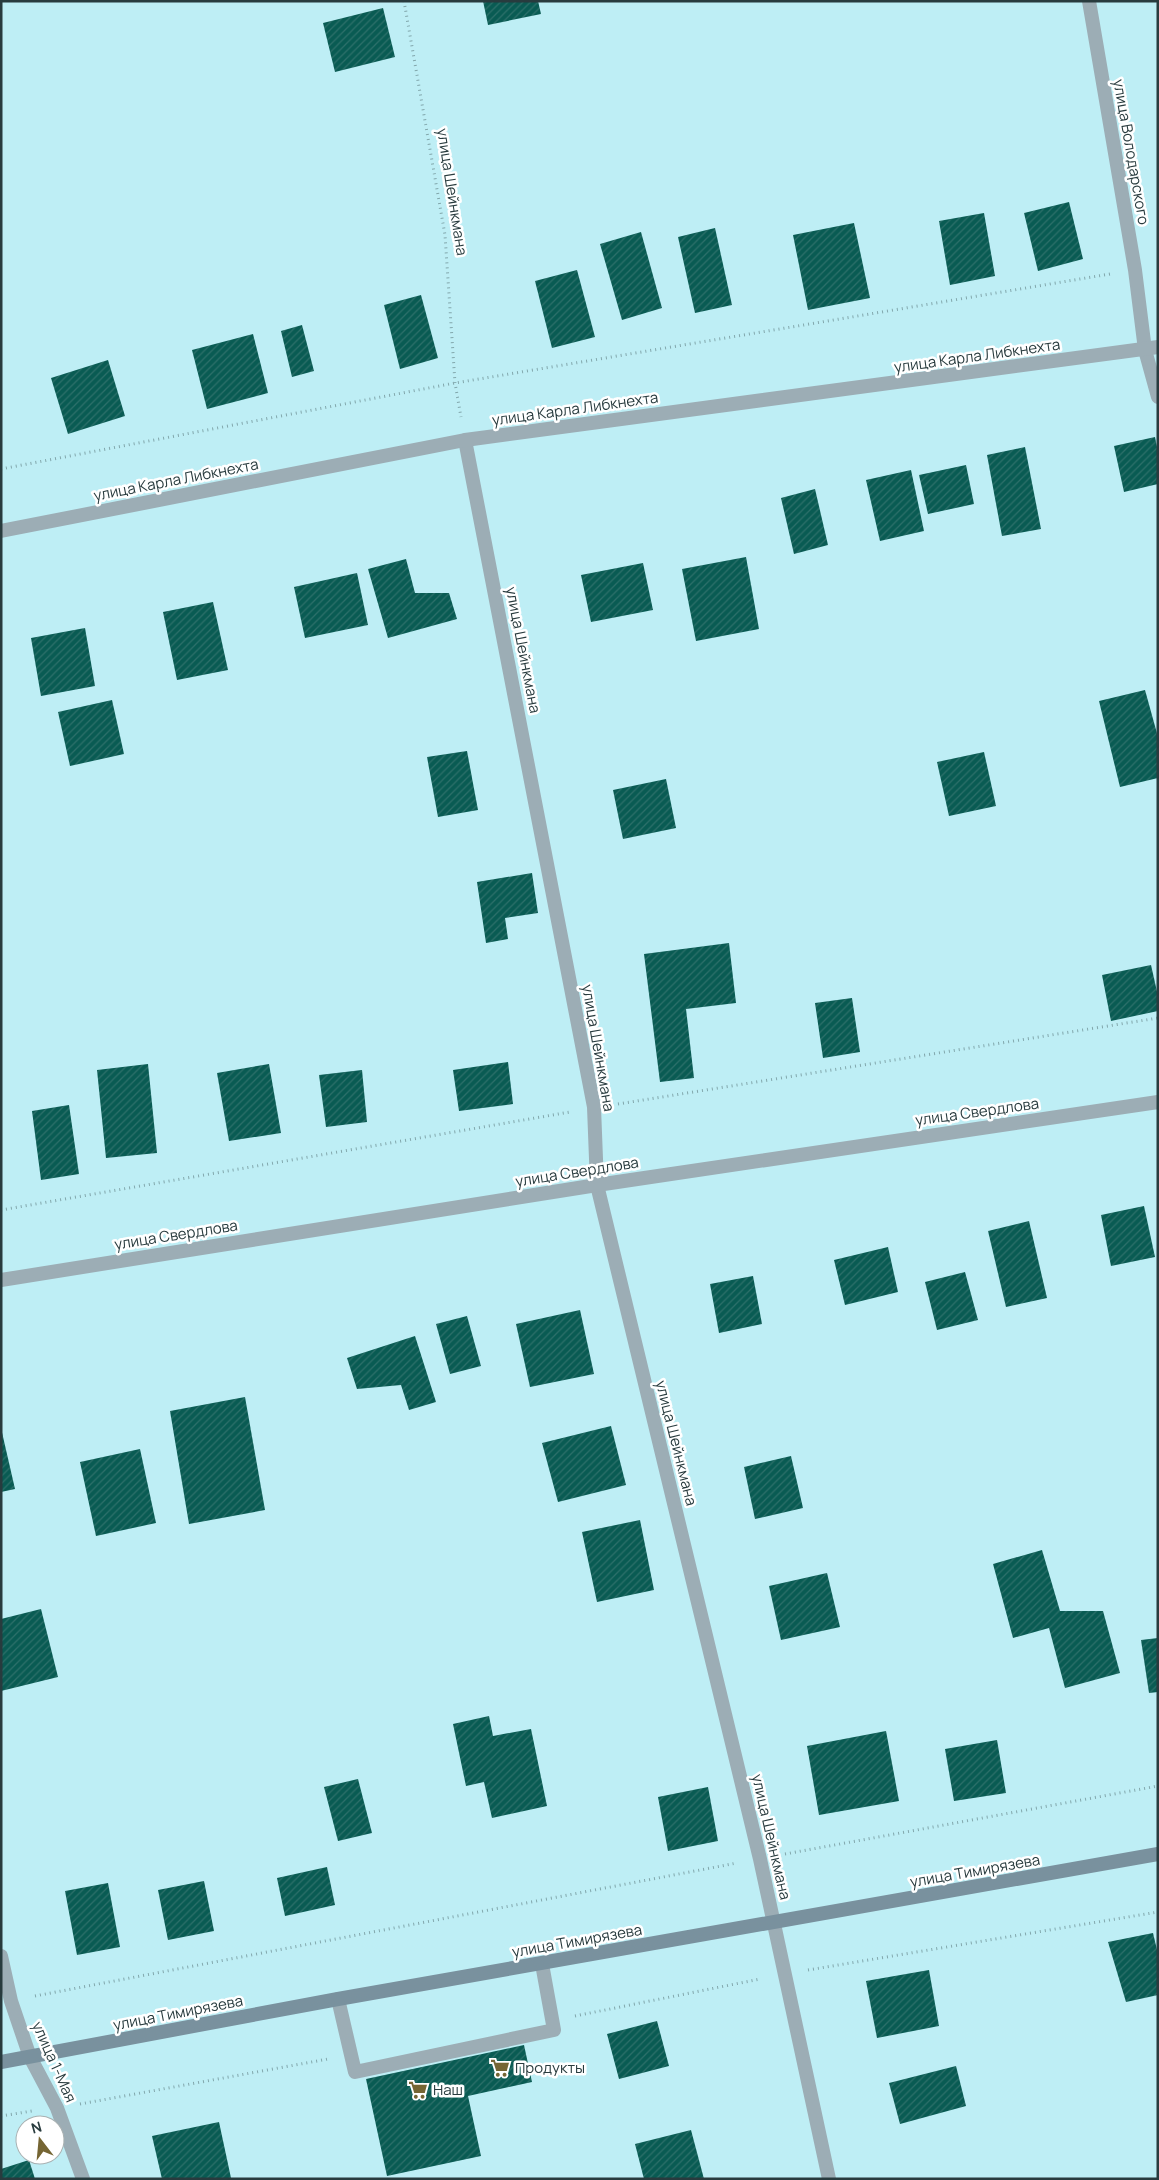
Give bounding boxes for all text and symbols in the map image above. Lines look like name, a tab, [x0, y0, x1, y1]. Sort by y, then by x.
street label: улица Володарского	[1108, 78, 1155, 226]
street label: улица Шейнкмана	[432, 127, 473, 257]
street label: улица Карла Либкнехта	[893, 333, 1061, 378]
street label: улица Карла Либкнехта	[491, 386, 659, 431]
street label: улица Карла Либкнехта	[92, 453, 260, 506]
street label: улица Шейнкмана	[501, 585, 546, 715]
street label: улица Шейнкмана	[577, 983, 620, 1113]
street label: улица Свердлова	[914, 1092, 1040, 1131]
street label: улица Свердлова	[514, 1151, 640, 1192]
street label: улица Свердлова	[113, 1214, 239, 1255]
street label: улица Шейнкмана	[651, 1378, 702, 1508]
street label: улица Шейнкмана	[747, 1772, 796, 1902]
street label: улица Тимирязева	[908, 1849, 1042, 1892]
street label: улица Тимирязева	[510, 1919, 644, 1962]
street label: улица Тимирязева	[111, 1990, 245, 2035]
street label: улица 1-Мая	[27, 2018, 82, 2106]
supermarket icon: Продукты	[489, 2057, 511, 2079]
place label: Продукты	[515, 2057, 585, 2078]
supermarket icon: Наш	[407, 2079, 429, 2101]
place label: Наш	[433, 2079, 463, 2100]
north arrow	[15, 2115, 65, 2165]
text: N	[29, 2117, 44, 2138]

